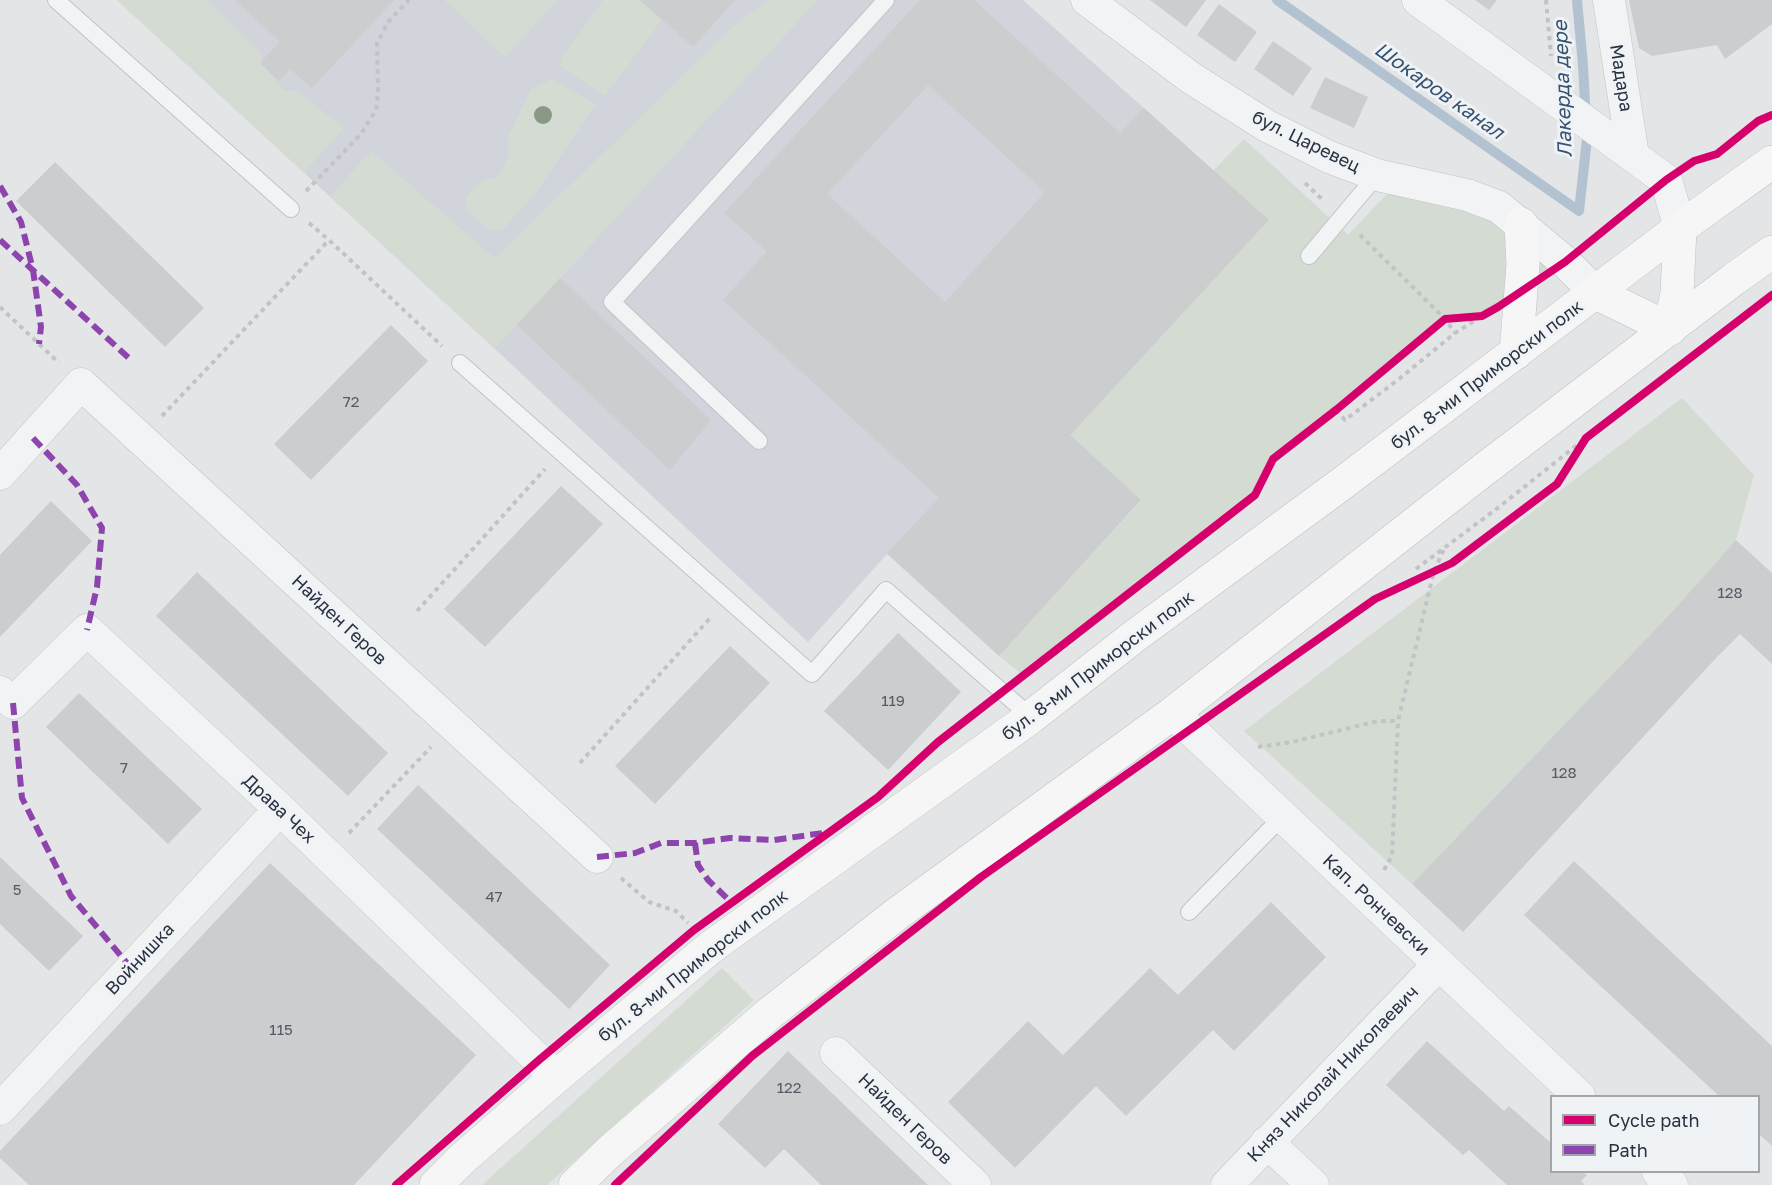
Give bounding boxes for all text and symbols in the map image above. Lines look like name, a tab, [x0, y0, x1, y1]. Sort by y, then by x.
water label: Лакерда дере	[1549, 20, 1577, 158]
water label: Шокаров канал	[1370, 37, 1508, 145]
street label: Мадара	[1605, 43, 1637, 113]
street label: бул. Царевец	[1248, 106, 1364, 178]
street label: бул. 8-ми Приморски полк	[1387, 296, 1587, 454]
house number: 72	[343, 393, 359, 411]
street label: Найден Геров	[287, 570, 391, 670]
house number: 128	[1717, 584, 1743, 602]
street label: бул. 8-ми Приморски полк	[998, 587, 1198, 745]
house number: 119	[881, 692, 905, 710]
house number: 7	[120, 759, 128, 777]
house number: 128	[1551, 764, 1577, 782]
street label: Драва Чех	[238, 770, 320, 848]
street label: Кап. Рончевски	[1318, 850, 1434, 960]
house number: 5	[13, 881, 21, 899]
street label: бул. 8-ми Приморски полк	[594, 885, 792, 1047]
house number: 47	[485, 888, 503, 906]
street label: Войнишка	[101, 918, 179, 1000]
street label: Княз Николай Николаевич	[1243, 981, 1423, 1167]
house number: 115	[269, 1021, 293, 1039]
street label: Найден Геров	[854, 1069, 956, 1169]
house number: 122	[777, 1079, 801, 1097]
legend	[1550, 1095, 1760, 1173]
text: Cycle path	[1608, 1109, 1700, 1131]
text: Path	[1608, 1139, 1648, 1161]

